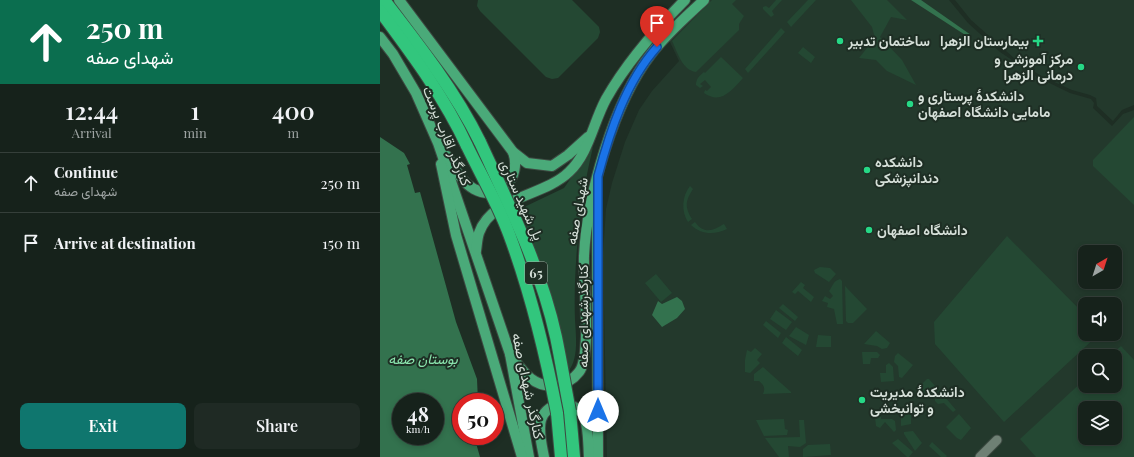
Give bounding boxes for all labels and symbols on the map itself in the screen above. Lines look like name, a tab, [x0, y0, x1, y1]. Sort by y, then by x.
pin	[640, 6, 674, 47]
place label: ساختمان تدبیر	[847, 31, 930, 50]
place label: بیمارستان الزهرا	[940, 31, 1029, 50]
marker: بیمارستان الزهرا	[1032, 35, 1044, 47]
marker: ساختمان تدبیر	[835, 36, 845, 46]
place label: مرکز آموزشی و درمانی الزهرا	[994, 49, 1073, 84]
marker: مرکز آموزشی و درمانی الزهرا	[1076, 62, 1086, 72]
street label: کنارگذر اقارب پرست	[418, 83, 476, 189]
place label: دانشکدهٔ پرستاری و مامایی دانشگاه اصفهان	[918, 86, 1051, 121]
marker: دانشکدهٔ پرستاری و مامایی دانشگاه اصفهان	[905, 99, 915, 109]
place label: دانشکده دندانپزشکی	[875, 152, 939, 188]
street label: پل شهید ستاری	[495, 156, 549, 244]
marker: دانشکده دندانپزشکی	[862, 165, 872, 175]
street label: شهدای صفه	[561, 176, 592, 246]
place label: دانشگاه اصفهان	[877, 220, 968, 239]
marker: دانشگاه اصفهان	[864, 225, 874, 235]
north arrow	[1078, 245, 1122, 289]
road number: 65	[525, 262, 547, 284]
street label: کنارگذرشهدای صفه	[573, 264, 592, 368]
street label: کنارگذر شهدای صفه	[508, 331, 549, 441]
park label: بوستان صفه	[388, 349, 459, 368]
place label: دانشکدهٔ مدیریت و توانبخشی	[870, 382, 965, 417]
position arrow	[577, 390, 619, 432]
speed limit sign: 50	[452, 393, 504, 445]
marker: دانشکدهٔ مدیریت و توانبخشی	[857, 395, 867, 405]

